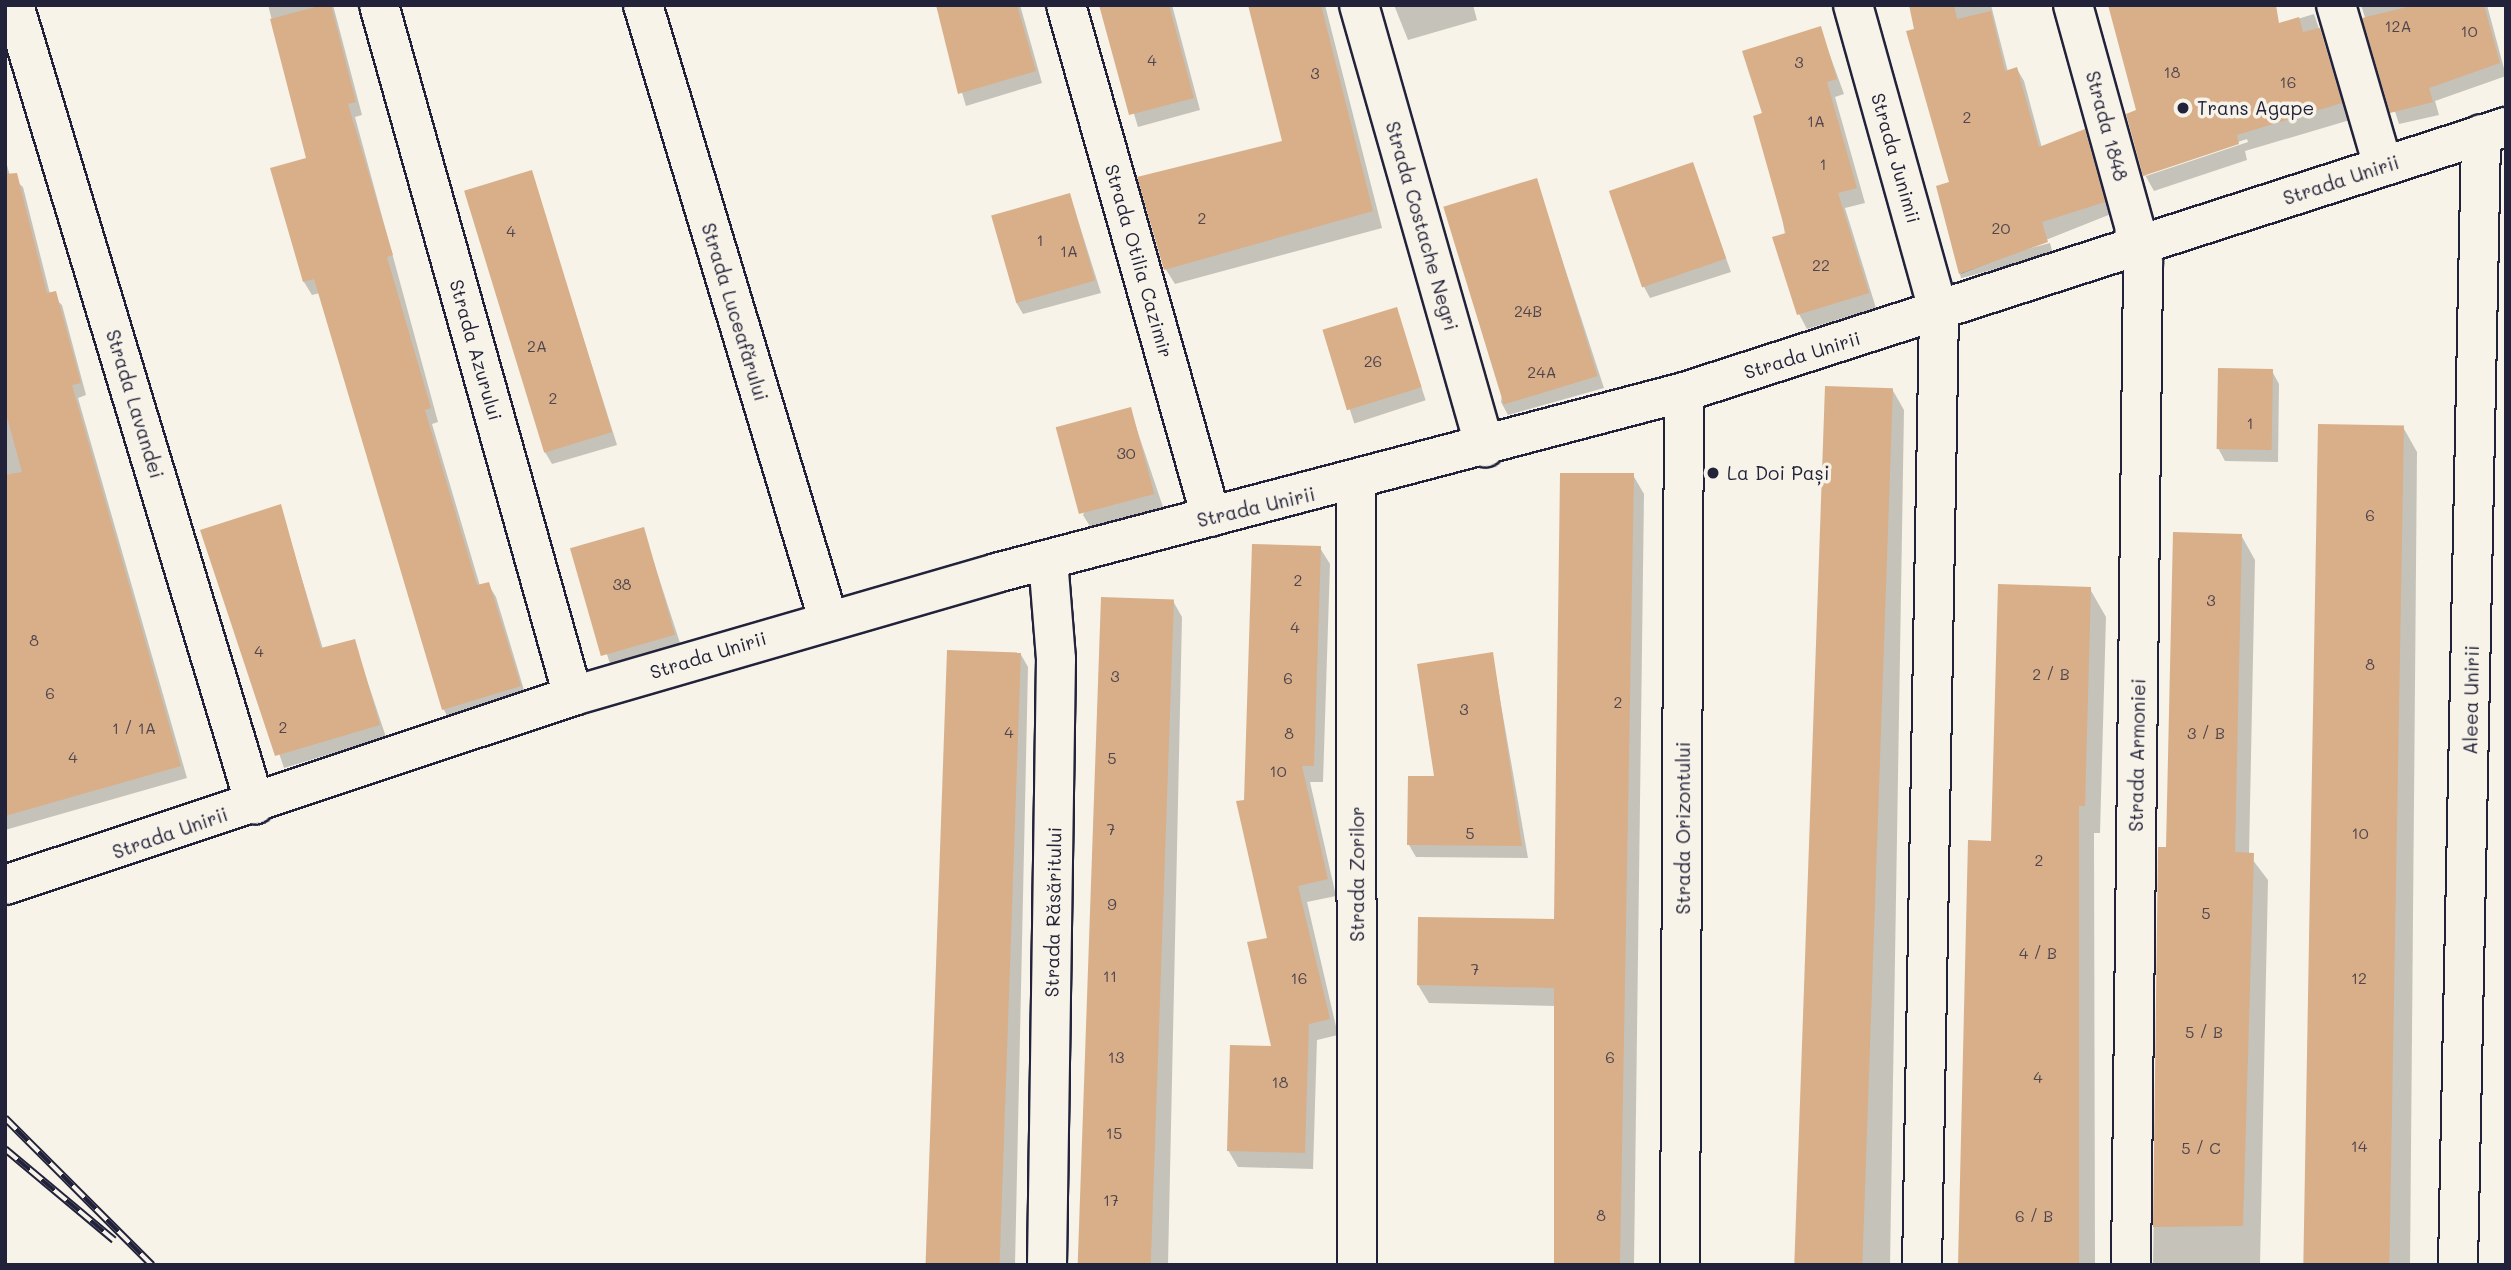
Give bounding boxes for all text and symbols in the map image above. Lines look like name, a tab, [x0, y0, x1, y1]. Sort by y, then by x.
house number: 12A	[2384, 16, 2412, 36]
house number: 10	[2460, 21, 2478, 41]
house number: 4	[1147, 50, 1157, 70]
house number: 3	[1794, 52, 1804, 72]
house number: 18	[2164, 62, 2180, 82]
house number: 3	[1310, 63, 1320, 83]
street label: Strada 1848	[2081, 68, 2133, 184]
house number: 16	[2280, 72, 2296, 92]
street label: Strada Junimii	[1867, 90, 1925, 226]
place label: Trans Agape	[2197, 97, 2314, 119]
marker: Trans Agape	[2175, 100, 2191, 116]
house number: 2	[1963, 107, 1971, 127]
house number: 1A	[1807, 111, 1825, 131]
street label: Strada Costache Negri	[1381, 119, 1463, 333]
street label: Strada Unirii	[2280, 151, 2402, 209]
house number: 1	[1819, 154, 1827, 174]
street label: Strada Otilia Cazimir	[1100, 162, 1178, 360]
house number: 2	[1198, 208, 1206, 228]
house number: 20	[1992, 218, 2010, 238]
street label: Strada Luceafǎrului	[697, 220, 773, 404]
house number: 4	[506, 221, 516, 241]
house number: 1	[1036, 230, 1044, 250]
house number: 1A	[1060, 241, 1078, 261]
house number: 22	[1812, 255, 1830, 275]
street label: Strada Azurului	[445, 277, 507, 423]
house number: 24B	[1514, 301, 1542, 321]
street label: Strada Unirii	[1741, 326, 1863, 384]
street label: Strada Lavandei	[102, 327, 168, 481]
house number: 2A	[527, 336, 547, 356]
house number: 26	[1364, 351, 1382, 371]
house number: 24A	[1527, 362, 1557, 382]
house number: 2	[549, 388, 557, 408]
house number: 1	[2246, 413, 2254, 433]
house number: 30	[1116, 443, 1136, 463]
place label: La Doi Pași	[1727, 462, 1830, 484]
marker: La Doi Pași	[1705, 465, 1721, 481]
street label: Strada Unirii	[1195, 482, 1317, 532]
house number: 6	[2365, 505, 2375, 525]
house number: 2	[1294, 570, 1302, 590]
house number: 38	[612, 574, 632, 594]
house number: 3	[2206, 590, 2216, 610]
house number: 4	[1290, 617, 1300, 637]
street label: Strada Unirii	[647, 626, 769, 684]
house number: 8	[29, 630, 39, 650]
house number: 4	[254, 641, 264, 661]
street label: Aleea Unirii	[2459, 645, 2483, 755]
house number: 8	[2365, 654, 2375, 674]
house number: 2 / B	[2032, 664, 2070, 684]
house number: 3	[1110, 666, 1120, 686]
house number: 6	[1283, 668, 1293, 688]
street label: Strada Armoniei	[2124, 678, 2150, 832]
house number: 6	[45, 683, 55, 703]
house number: 2	[1614, 692, 1622, 712]
house number: 3	[1459, 699, 1469, 719]
house number: 2	[279, 717, 287, 737]
house number: 1 / 1A	[112, 718, 156, 738]
house number: 4	[1004, 722, 1014, 742]
house number: 8	[1284, 723, 1294, 743]
house number: 3 / B	[2187, 723, 2225, 743]
street label: Strada Orizontului	[1672, 742, 1694, 914]
house number: 4	[68, 747, 78, 767]
house number: 5	[1107, 748, 1117, 768]
house number: 10	[1269, 761, 1287, 781]
street label: Strada Unirii	[109, 803, 231, 863]
street label: Strada Zorilor	[1346, 806, 1368, 942]
house number: 7	[1107, 819, 1115, 839]
house number: 5	[1465, 823, 1475, 843]
house number: 10	[2351, 823, 2369, 843]
street label: Strada Răsăritului	[1040, 827, 1066, 997]
house number: 2	[2035, 850, 2043, 870]
house number: 9	[1107, 894, 1117, 914]
house number: 5	[2201, 903, 2211, 923]
house number: 4 / B	[2019, 943, 2057, 963]
house number: 7	[1471, 959, 1479, 979]
house number: 11	[1103, 966, 1117, 986]
house number: 16	[1291, 968, 1307, 988]
house number: 12	[2351, 968, 2367, 988]
house number: 5 / B	[2185, 1022, 2223, 1042]
house number: 13	[1108, 1047, 1124, 1067]
house number: 6	[1605, 1047, 1615, 1067]
house number: 4	[2033, 1067, 2043, 1087]
house number: 18	[1272, 1072, 1288, 1092]
house number: 15	[1106, 1123, 1122, 1143]
house number: 14	[2351, 1136, 2367, 1156]
house number: 5 / C	[2181, 1138, 2221, 1158]
house number: 17	[1103, 1190, 1119, 1210]
house number: 8	[1596, 1205, 1606, 1225]
house number: 6 / B	[2015, 1206, 2053, 1226]

